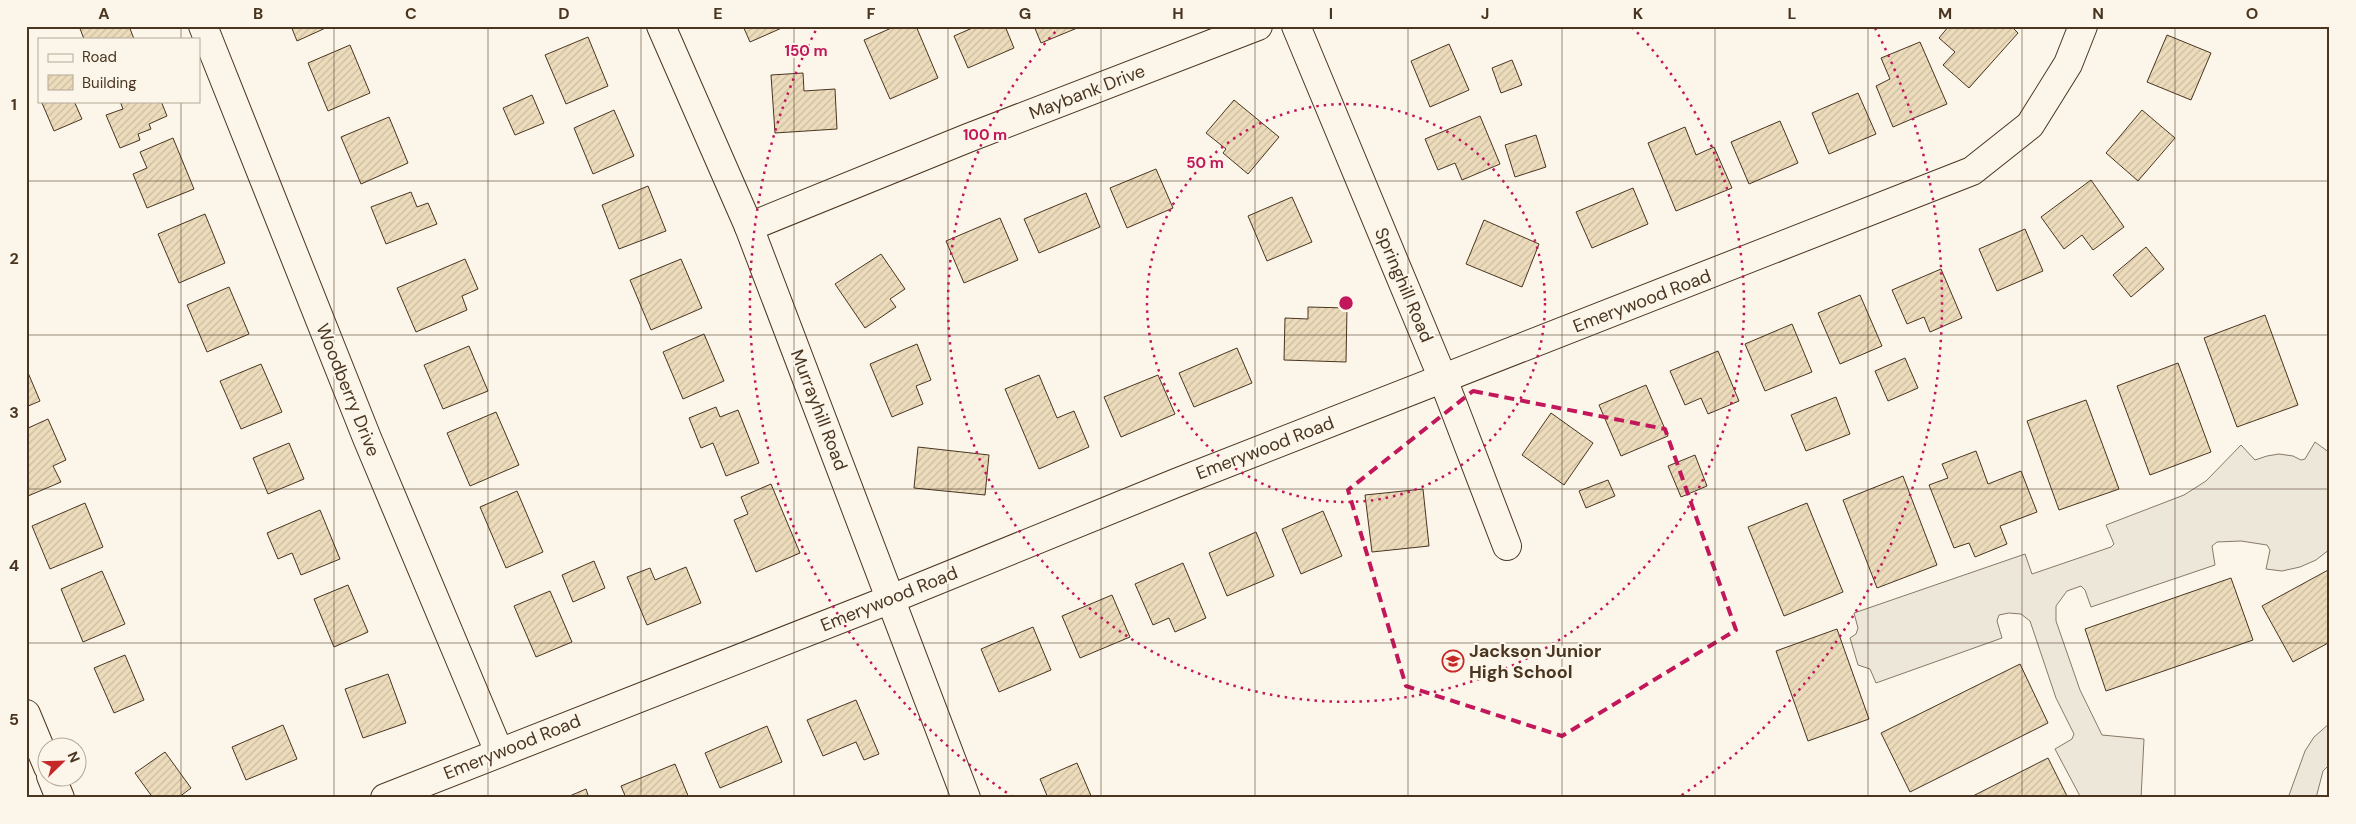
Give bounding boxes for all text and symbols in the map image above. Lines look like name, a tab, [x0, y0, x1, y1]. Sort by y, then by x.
text: A	[98, 3, 110, 24]
text: B	[253, 3, 263, 24]
text: C	[405, 3, 417, 24]
text: D	[558, 3, 570, 24]
text: E	[713, 3, 723, 24]
text: F	[867, 3, 876, 24]
text: G	[1019, 3, 1031, 24]
text: H	[1172, 3, 1184, 24]
text: I	[1329, 3, 1333, 24]
text: J	[1481, 3, 1489, 24]
text: K	[1633, 3, 1644, 24]
text: L	[1788, 3, 1797, 24]
text: M	[1938, 3, 1952, 24]
text: N	[2092, 3, 2104, 24]
text: O	[2246, 3, 2258, 24]
legend	[38, 38, 200, 102]
text: 150 m	[785, 41, 828, 61]
text: Road	[82, 47, 117, 67]
street label: Maybank Drive	[1025, 59, 1149, 125]
text: Building	[82, 73, 137, 93]
text: 1	[11, 94, 17, 115]
text: 100 m	[963, 125, 1007, 145]
text: 50 m	[1186, 153, 1224, 173]
street label: Springhill Road	[1369, 224, 1439, 346]
text: 2	[9, 248, 19, 269]
street label: Emerywood Road	[1570, 264, 1714, 338]
centre of rings	[1337, 294, 1355, 312]
street label: Woodberry Drive	[310, 320, 386, 460]
street label: Murrayhill Road	[785, 346, 853, 474]
text: 3	[9, 402, 19, 423]
street label: Emerywood Road	[1193, 411, 1337, 485]
text: 4	[9, 555, 19, 576]
street label: Emerywood Road	[817, 561, 961, 637]
place label: Jackson Junior High School	[1469, 639, 1601, 684]
school or university icon: Jackson Junior High School	[1441, 649, 1465, 673]
text: 5	[9, 709, 19, 730]
street label: Emerywood Road	[440, 709, 584, 785]
north arrow	[38, 736, 88, 786]
text: N	[64, 749, 84, 765]

